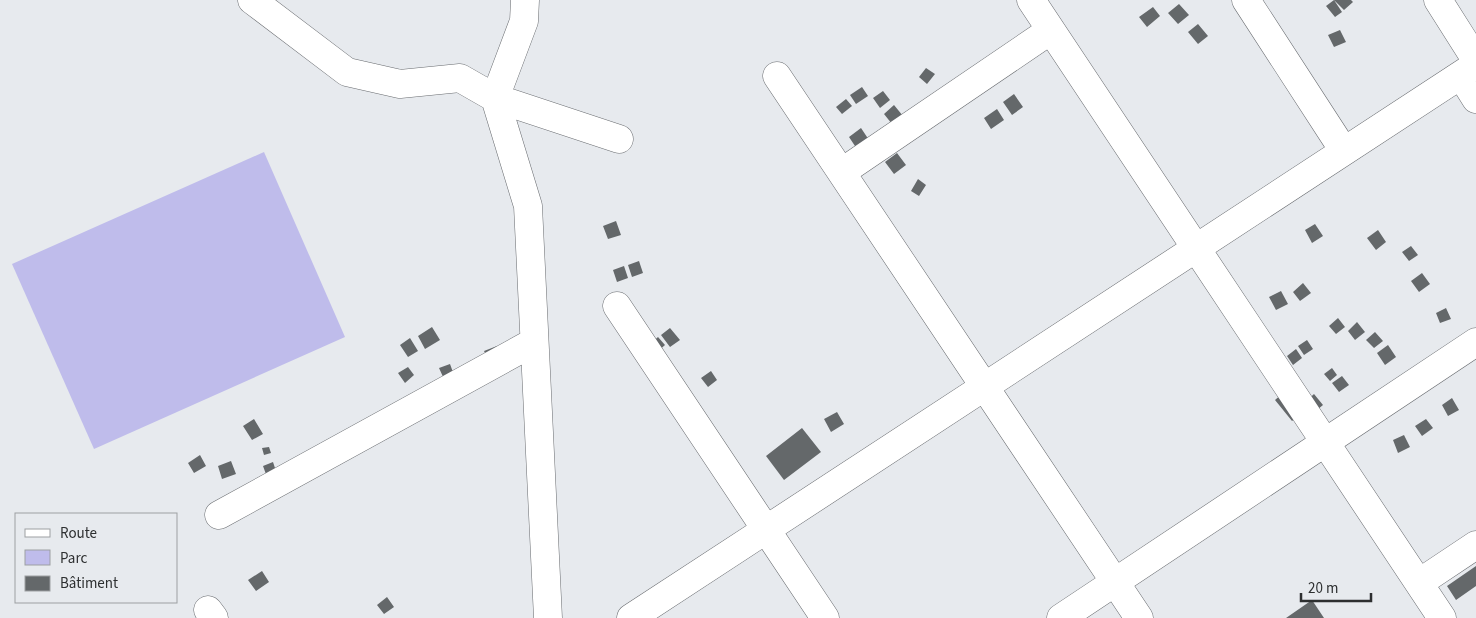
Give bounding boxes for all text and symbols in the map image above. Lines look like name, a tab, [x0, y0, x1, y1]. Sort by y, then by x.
legend	[15, 513, 178, 603]
text: Route	[60, 523, 97, 544]
text: Parc	[60, 548, 87, 569]
scale bar	[1301, 570, 1371, 602]
text: Bâtiment	[60, 573, 118, 594]
text: 20 m	[1308, 578, 1338, 599]

